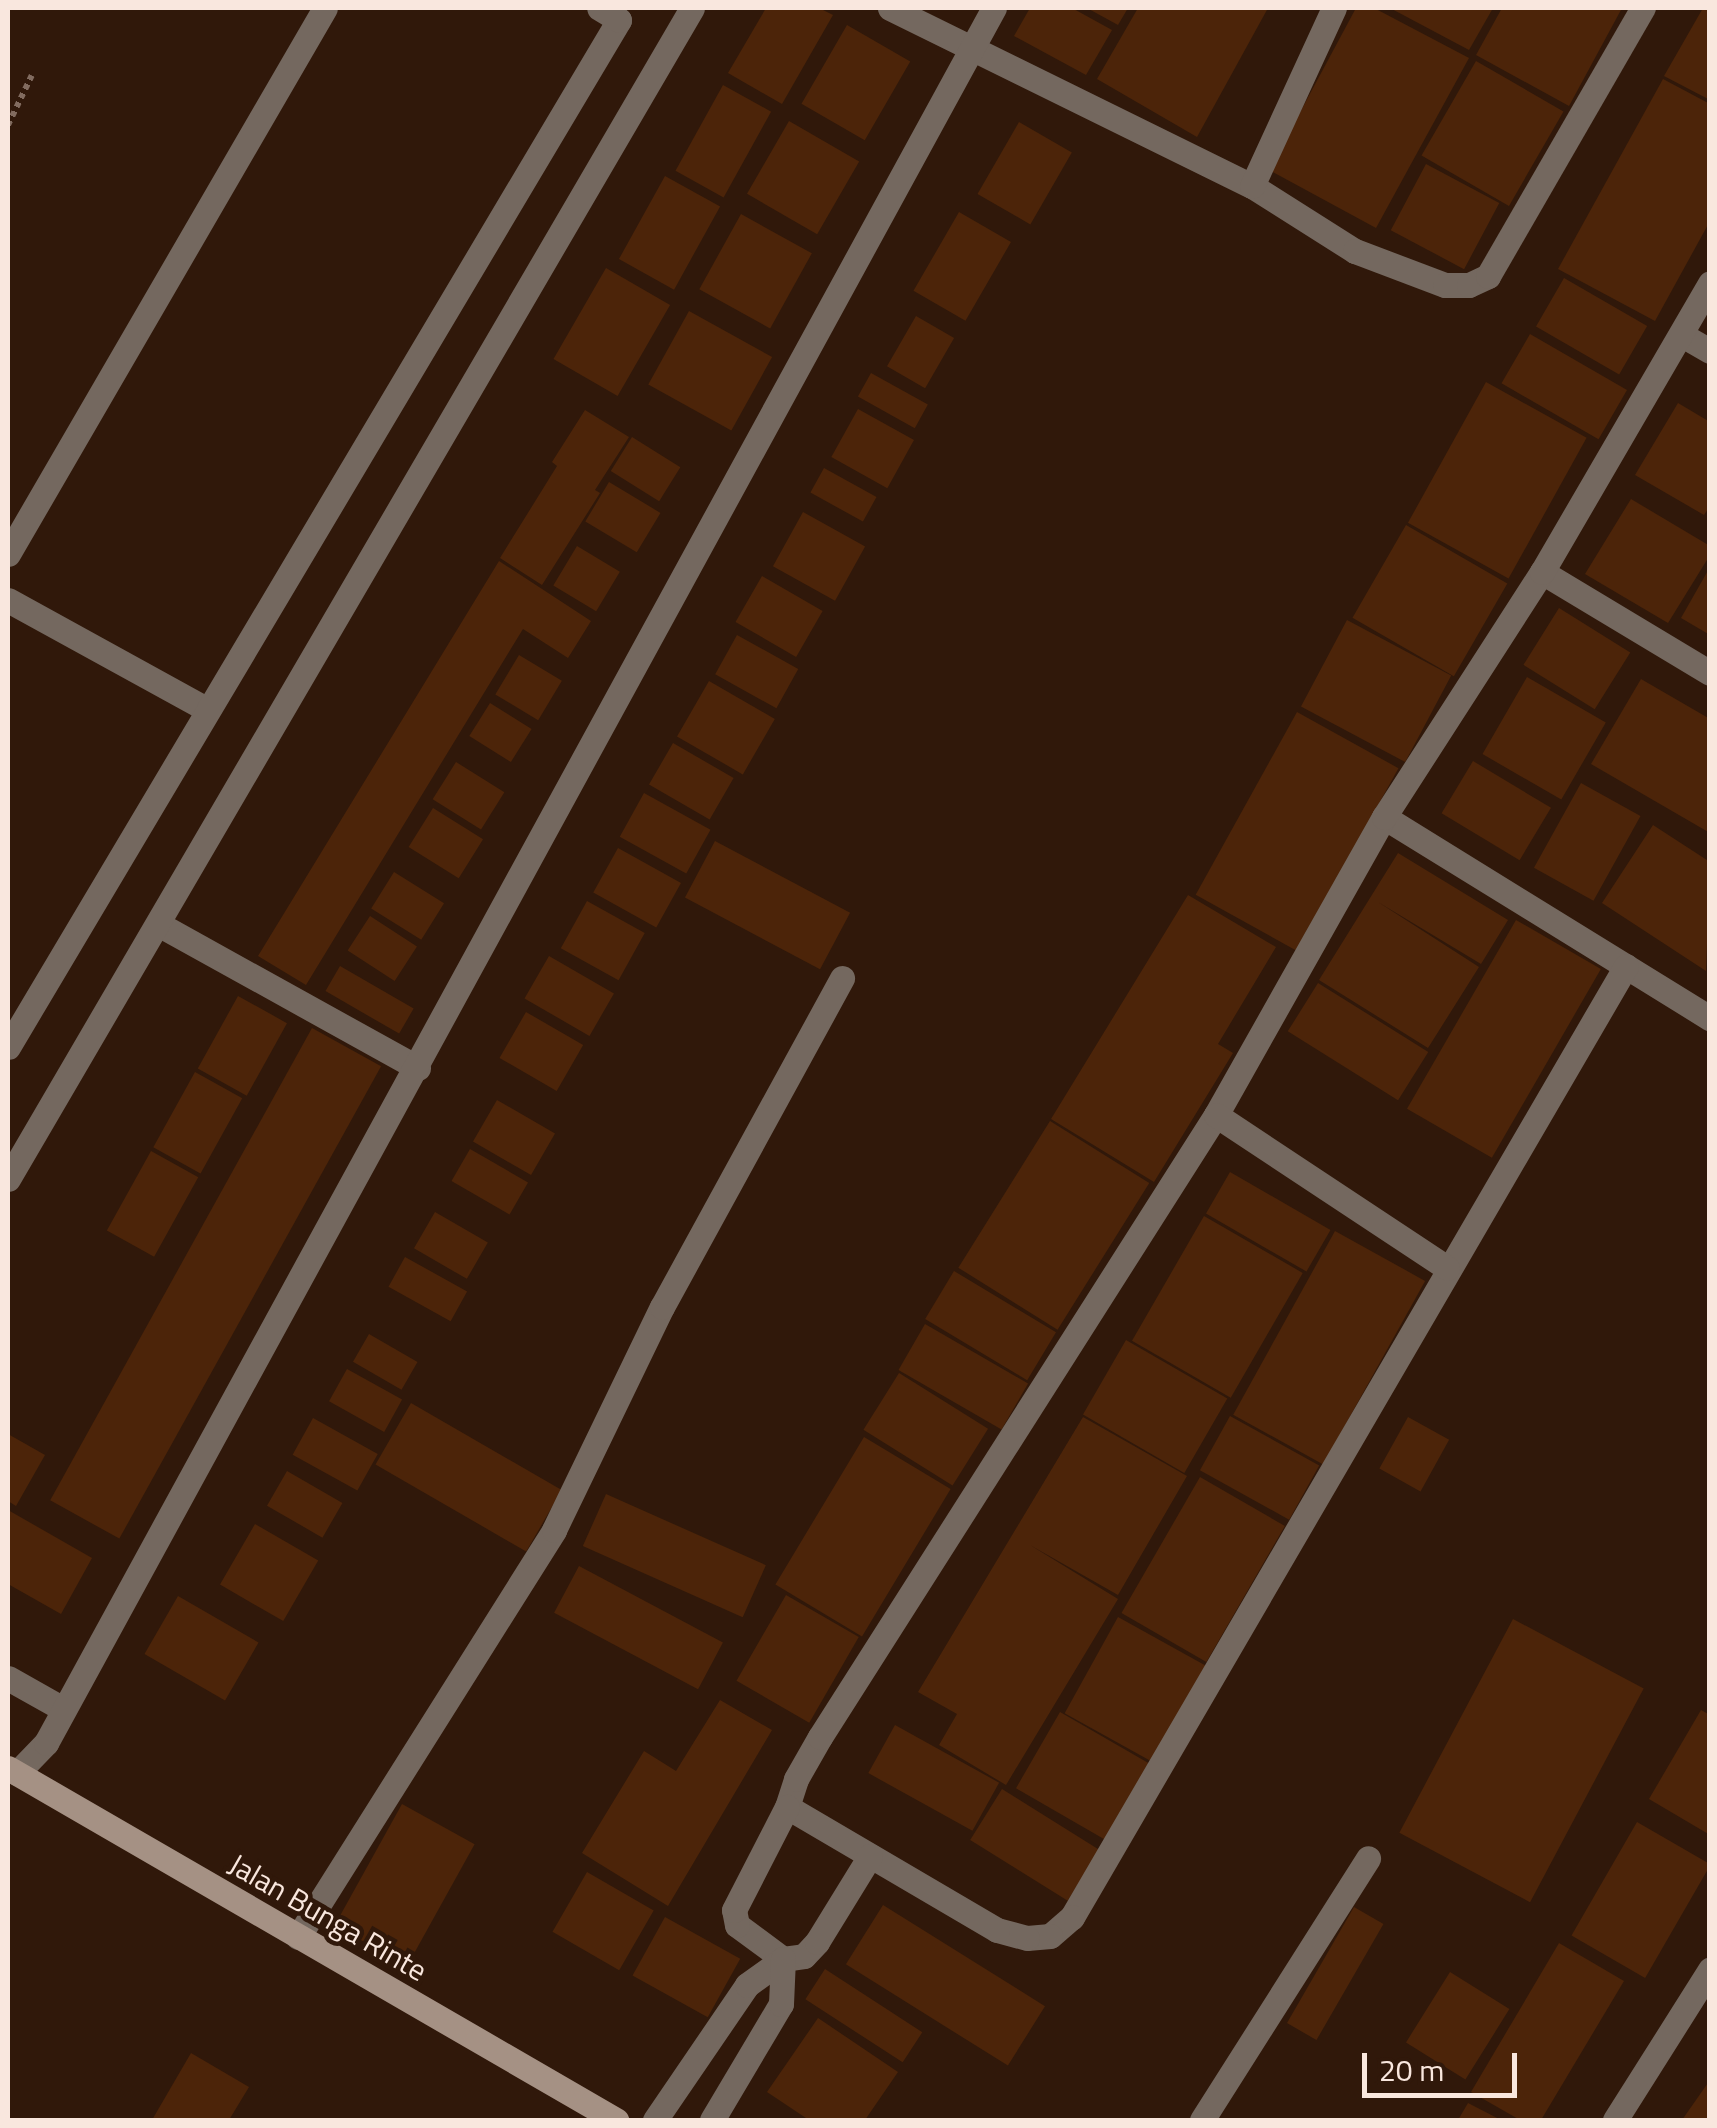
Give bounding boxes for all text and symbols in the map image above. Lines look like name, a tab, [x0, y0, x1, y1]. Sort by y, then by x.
street label: Jalan Bunga Rinte	[223, 1846, 433, 1988]
scale bar	[1367, 2033, 1522, 2095]
text: 20 m	[1379, 2047, 1444, 2093]

